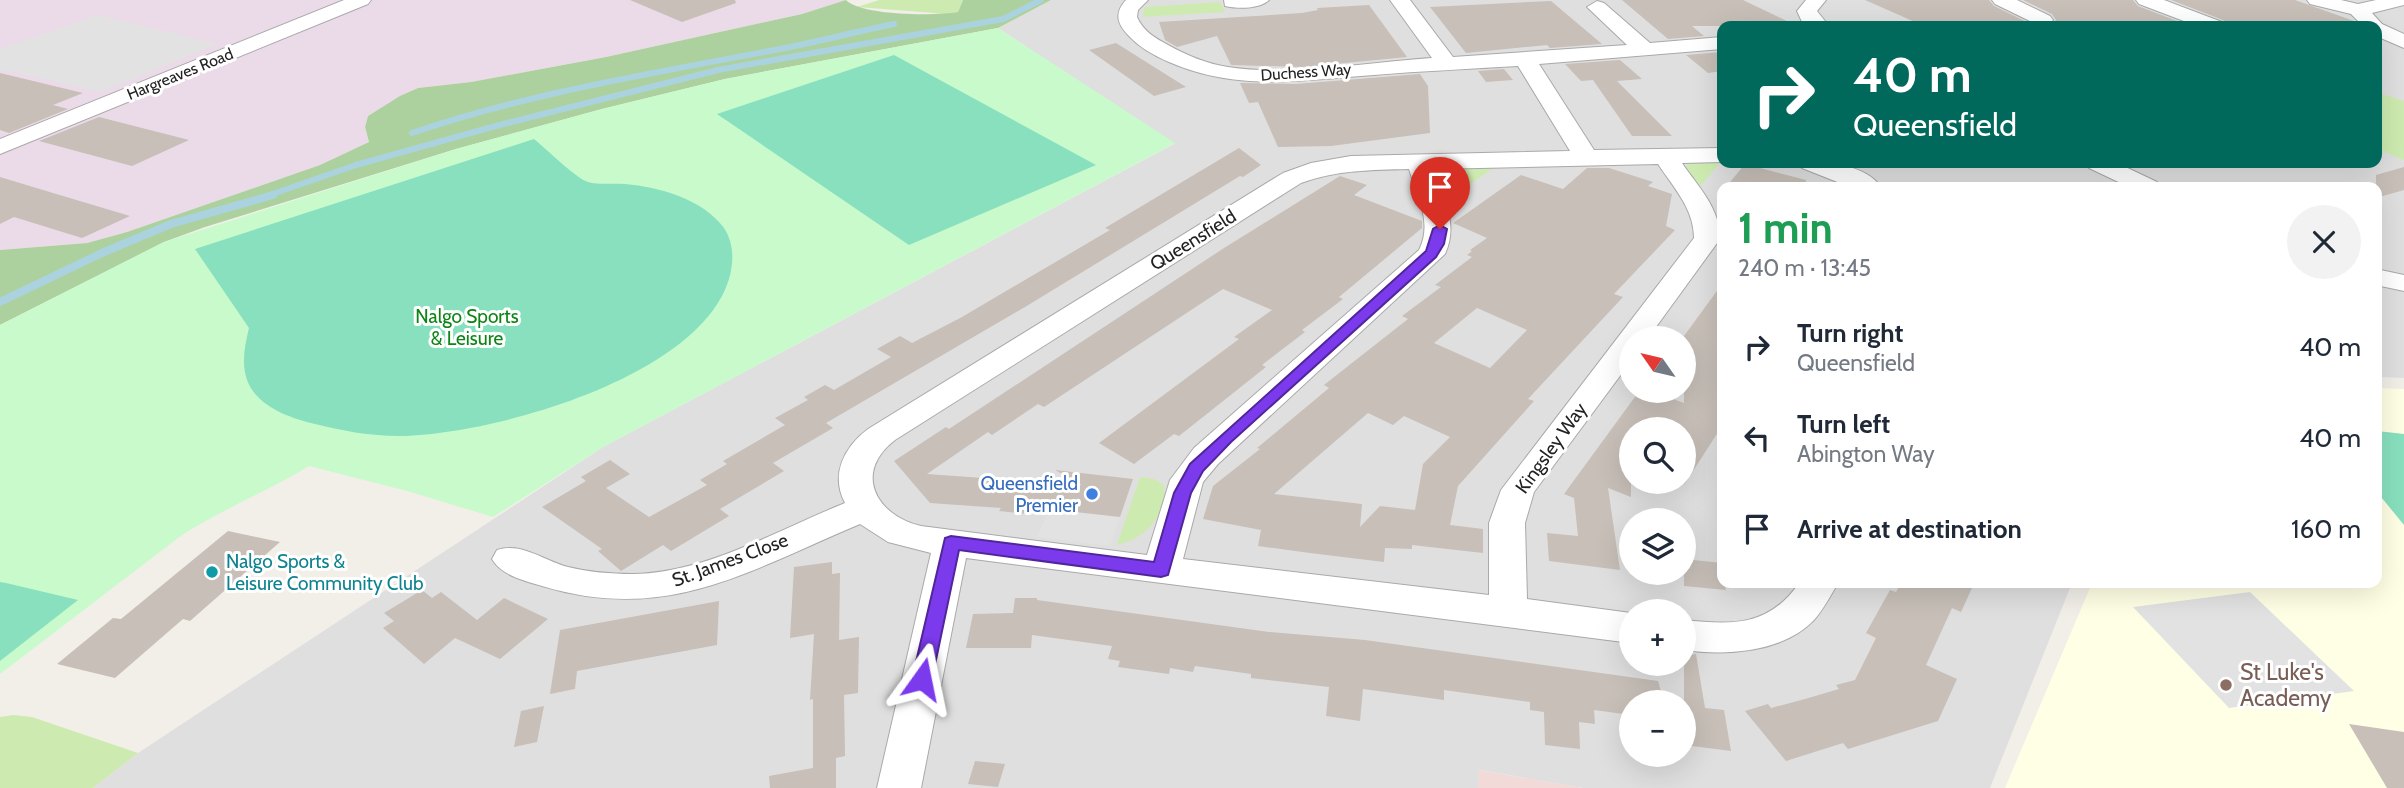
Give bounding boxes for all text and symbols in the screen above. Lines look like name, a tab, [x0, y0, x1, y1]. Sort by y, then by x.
street label: Hargreaves Road	[124, 44, 236, 104]
text: 40 m	[1853, 45, 1972, 104]
icon: right	[1738, 49, 1829, 140]
street label: Duchess Way	[1260, 59, 1352, 85]
text: Queensfield	[1853, 105, 2017, 144]
pin	[1410, 157, 1470, 229]
icon: arrive	[1421, 168, 1459, 206]
text: 1 min	[1738, 202, 1833, 254]
street label: Queensfield	[1146, 204, 1240, 276]
button: close	[2287, 205, 2361, 279]
text: 240 m · 13:45	[1738, 254, 1871, 282]
park label: Nalgo Sports & Leisure	[415, 305, 519, 350]
text: Turn right	[1797, 317, 1903, 349]
north arrow	[1619, 326, 1696, 402]
map controls	[1619, 326, 1696, 767]
icon: right	[1738, 328, 1776, 366]
text: 40 m	[2299, 331, 2361, 363]
text: Queensfield	[1797, 349, 1915, 377]
street label: Kingsley Way	[1510, 398, 1592, 498]
text: Turn left	[1797, 408, 1890, 440]
button: search	[1619, 417, 1696, 494]
icon: left	[1738, 419, 1776, 457]
text: 40 m	[2299, 422, 2361, 454]
text: Abington Way	[1797, 440, 1935, 468]
place label: Queensfield Premier	[981, 472, 1078, 517]
marker: Queensfield Premier	[1084, 486, 1100, 502]
button: layers	[1619, 508, 1696, 585]
icon: arrive	[1738, 510, 1776, 548]
text: Arrive at destination	[1797, 513, 2022, 545]
text: 160 m	[2291, 513, 2361, 545]
street label: St. James Close	[669, 528, 791, 592]
place label: Nalgo Sports & Leisure Community Club	[226, 550, 423, 595]
marker: Nalgo Sports & Leisure Community Club	[204, 564, 220, 580]
button: +	[1619, 599, 1696, 676]
position arrow	[885, 642, 959, 716]
place label: St Luke's Academy	[2240, 658, 2332, 712]
marker: St Luke's Academy	[2218, 677, 2234, 693]
button: −	[1619, 690, 1696, 767]

